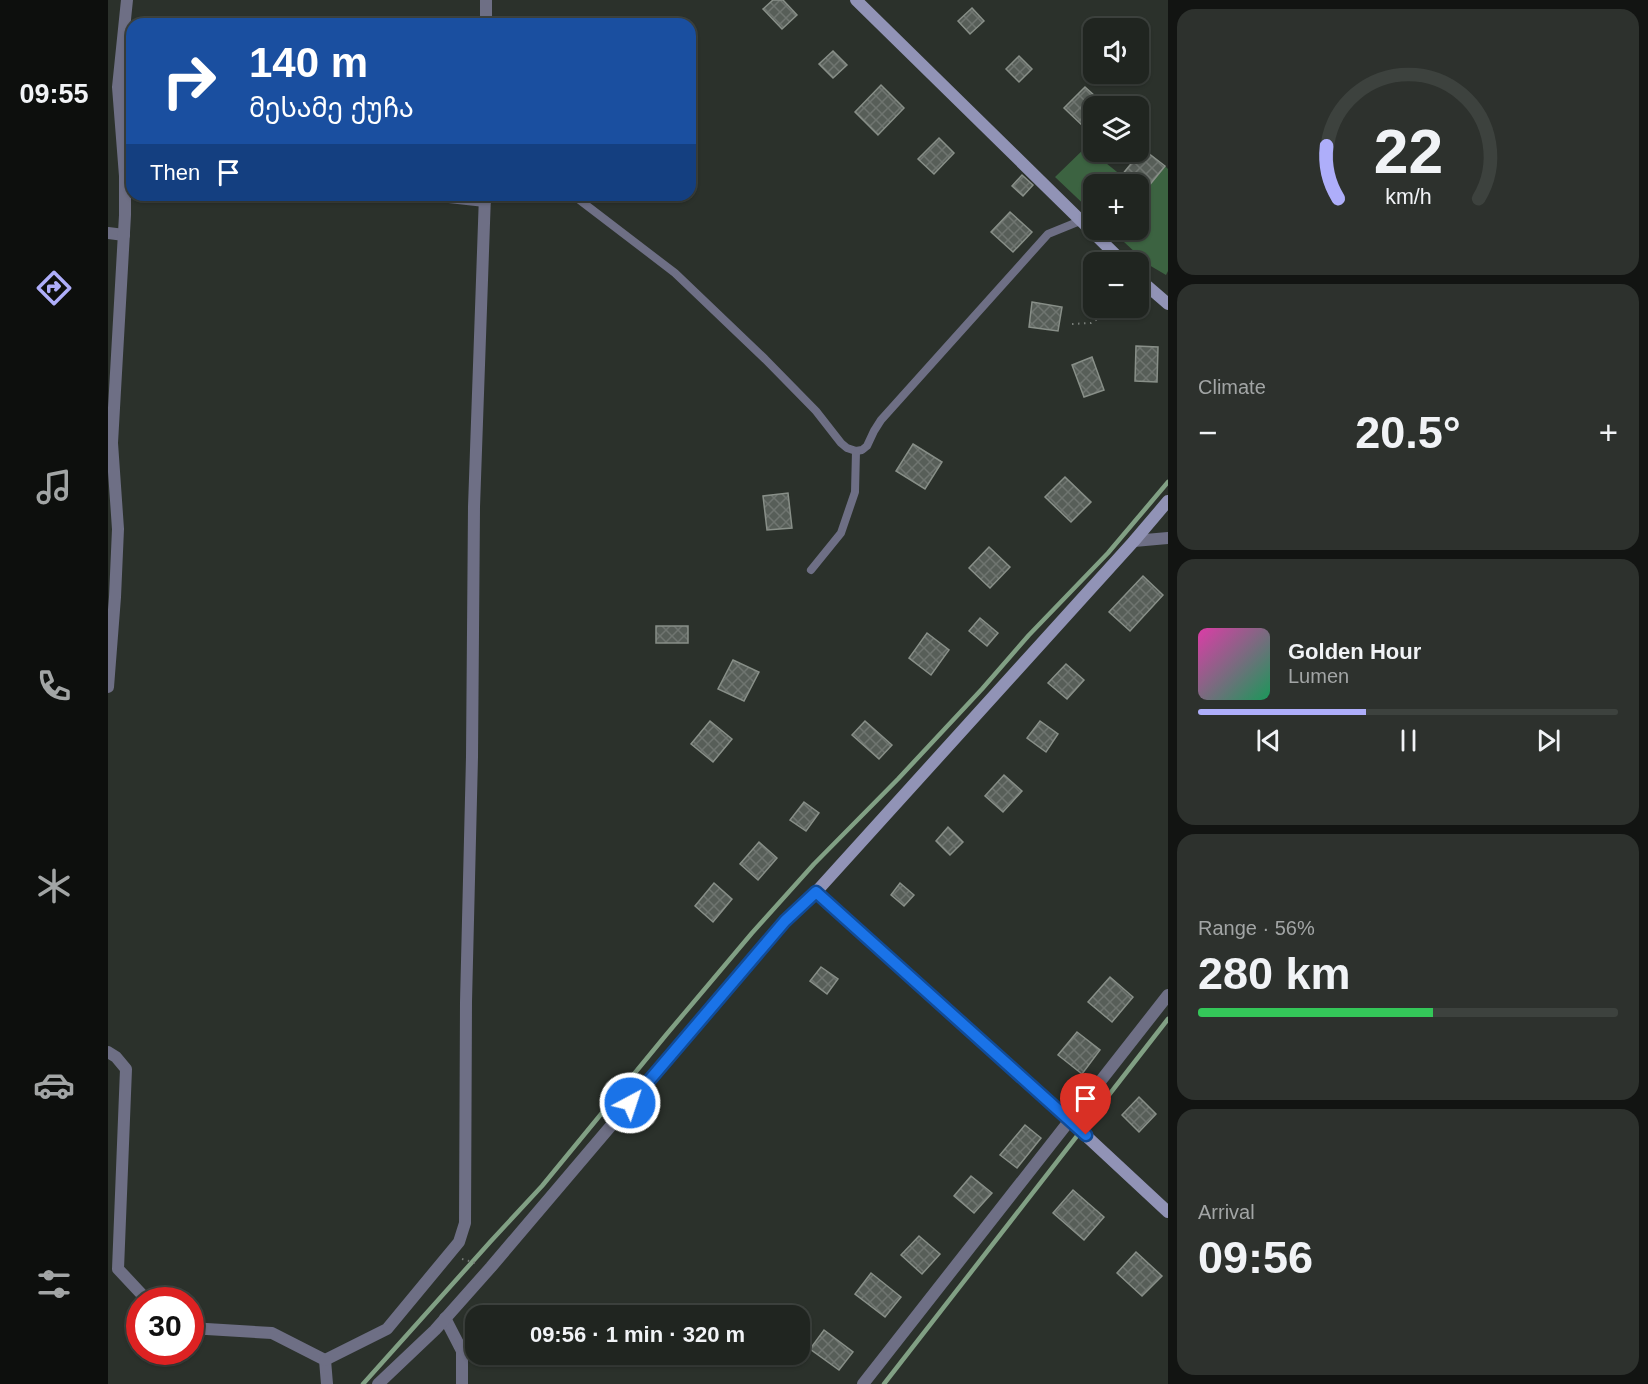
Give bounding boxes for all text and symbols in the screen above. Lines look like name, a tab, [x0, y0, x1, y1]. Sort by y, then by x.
map controls	[1083, 18, 1149, 318]
button: sound	[1083, 18, 1149, 84]
text: 140 m	[249, 39, 368, 86]
icon: right	[150, 42, 228, 120]
text: 09:55	[19, 79, 89, 109]
text: მესამე ქუჩა	[249, 93, 414, 123]
button: layers	[1083, 96, 1149, 162]
text: 22	[1373, 117, 1443, 186]
icon: arrive	[212, 156, 245, 189]
text: Then	[150, 160, 200, 185]
button: +	[1083, 174, 1149, 240]
text: km/h	[1385, 185, 1431, 209]
button: −	[1083, 252, 1149, 318]
icon: directions	[33, 267, 75, 309]
text: Climate	[1198, 376, 1266, 398]
text: 20.5°	[1355, 407, 1461, 458]
text: −	[1198, 414, 1217, 451]
text: +	[1599, 414, 1618, 451]
icon: music	[33, 466, 75, 508]
text: Golden Hour	[1288, 639, 1421, 664]
icon: phone	[33, 665, 75, 707]
text: Lumen	[1288, 665, 1349, 687]
icon: previous	[1252, 724, 1285, 757]
icon: pause	[1392, 724, 1425, 757]
icon: next	[1532, 724, 1565, 757]
icon: climate	[33, 865, 75, 907]
text: Range · 56%	[1198, 917, 1315, 939]
text: 280 km	[1198, 948, 1351, 999]
icon: car	[33, 1064, 75, 1106]
position arrow	[598, 1071, 662, 1135]
pin	[1060, 1073, 1111, 1135]
icon: arrive	[1069, 1082, 1102, 1115]
text: Arrival	[1198, 1201, 1255, 1223]
text: 09:56	[1198, 1232, 1313, 1283]
icon: filters	[33, 1263, 75, 1305]
speed limit sign: 30	[126, 1287, 204, 1365]
text: 09:56 · 1 min · 320 m	[530, 1322, 745, 1347]

